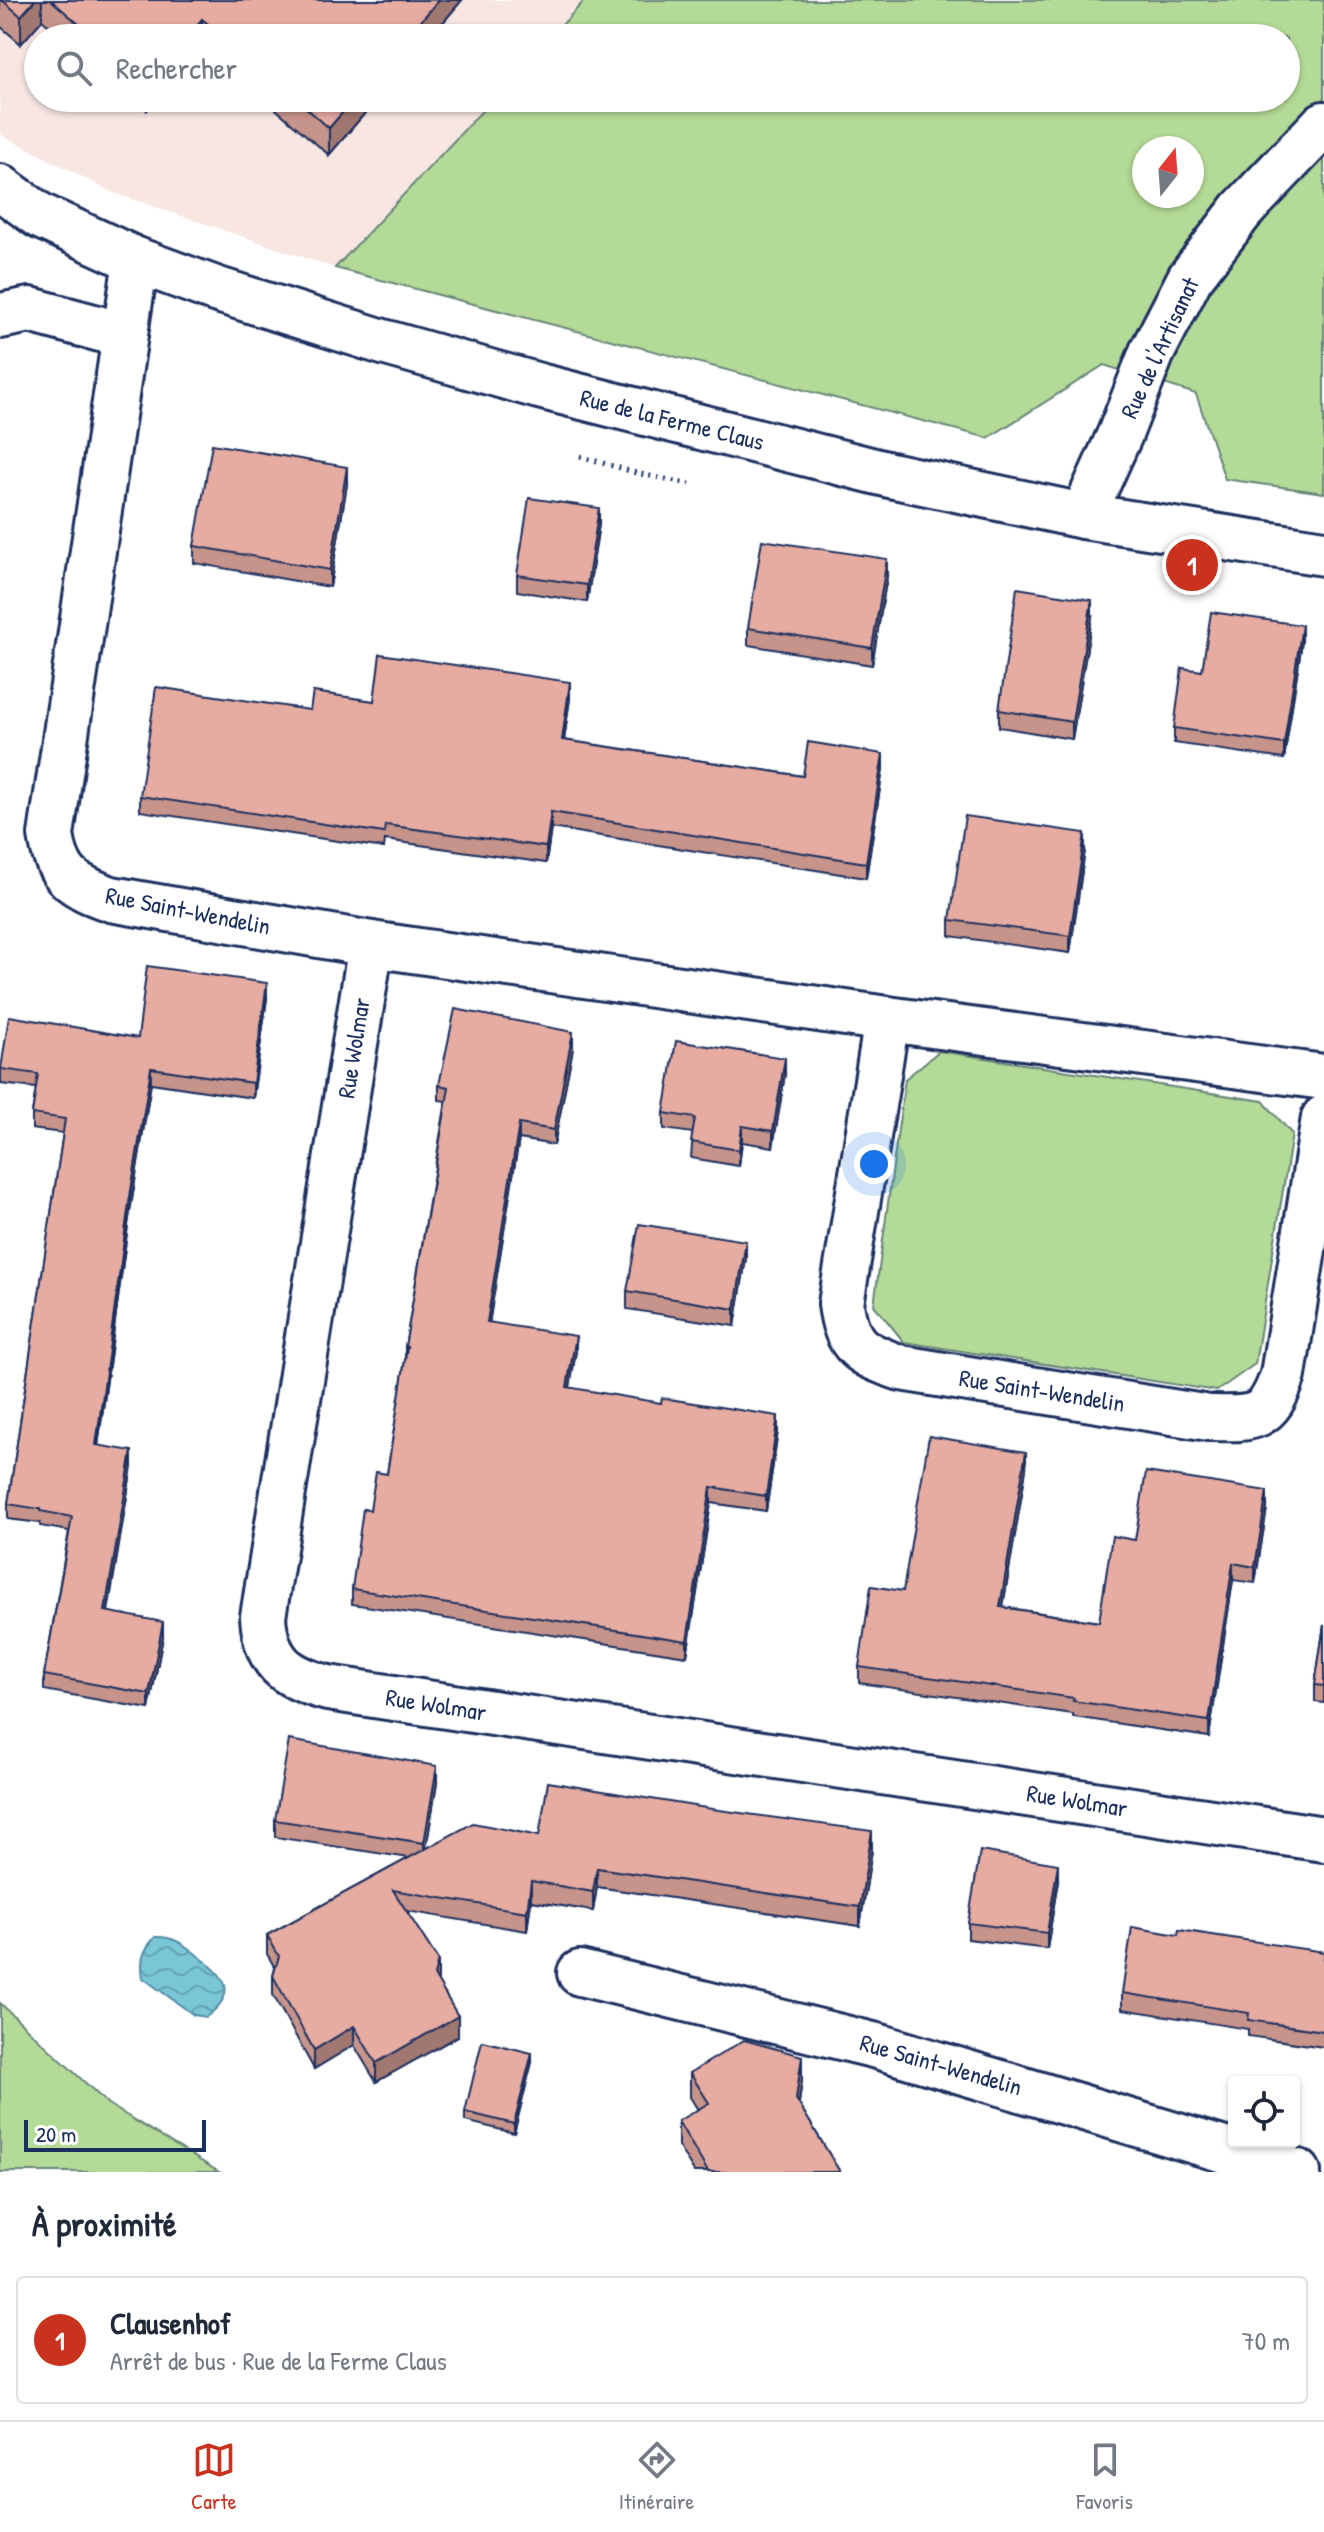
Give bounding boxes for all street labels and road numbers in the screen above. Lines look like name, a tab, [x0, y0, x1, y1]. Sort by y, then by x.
street label: Rue de l'Artisanat	[1112, 271, 1206, 423]
street label: Rue de la Ferme Claus	[577, 381, 767, 457]
street label: Rue Saint-Wendelin	[103, 878, 273, 942]
street label: Rue Wolmar	[329, 995, 377, 1100]
street label: Rue Saint-Wendelin	[957, 1361, 1127, 1419]
street label: Rue Wolmar	[384, 1680, 489, 1728]
street label: Rue Wolmar	[1025, 1776, 1130, 1824]
street label: Rue Saint-Wendelin	[857, 2026, 1026, 2102]

